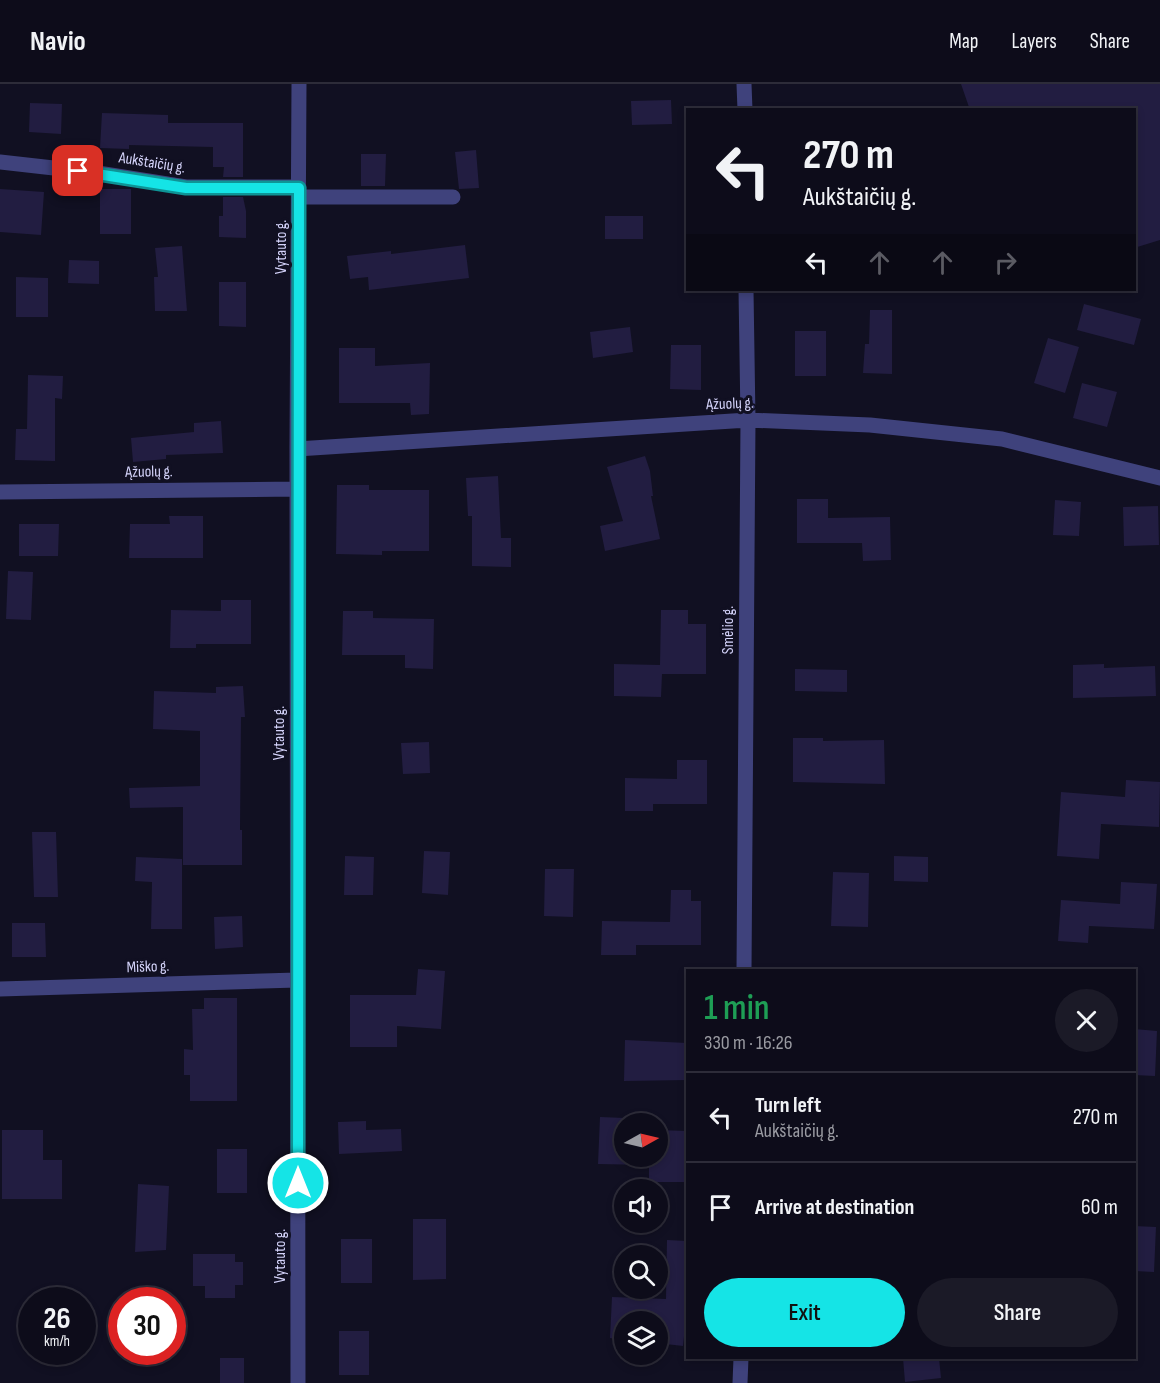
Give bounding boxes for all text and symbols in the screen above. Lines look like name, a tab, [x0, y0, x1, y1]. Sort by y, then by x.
text: Navio	[30, 25, 86, 58]
text: Map	[949, 29, 978, 54]
text: Layers	[1011, 29, 1057, 54]
text: Share	[1090, 29, 1130, 54]
text: 270 m	[803, 130, 894, 181]
icon: left	[704, 132, 782, 210]
pin	[52, 145, 103, 196]
street label: Aukštaičių g.	[116, 148, 187, 178]
icon: arrive	[61, 154, 94, 187]
text: Aukštaičių g.	[803, 181, 916, 213]
street label: Vytauto g.	[272, 220, 291, 274]
icon: left	[800, 246, 833, 279]
icon: ahead	[863, 246, 896, 279]
icon: ahead	[926, 246, 959, 279]
icon: right	[989, 246, 1022, 279]
street label: Ąžuolų g.	[705, 394, 754, 414]
street label: Ąžuolų g.	[124, 462, 173, 482]
street label: Smėlio g.	[719, 606, 738, 654]
street label: Vytauto g.	[270, 706, 289, 760]
street label: Miško g.	[126, 957, 170, 977]
text: 1 min	[704, 987, 769, 1030]
button: close	[1055, 989, 1118, 1052]
text: 330 m · 16:26	[704, 1031, 793, 1055]
text: Turn left	[755, 1092, 821, 1119]
icon: left	[704, 1101, 737, 1134]
text: 270 m	[1073, 1104, 1118, 1131]
north arrow	[614, 1113, 668, 1167]
map controls	[614, 1113, 668, 1365]
text: Aukštaičių g.	[755, 1119, 839, 1143]
position arrow	[266, 1151, 330, 1215]
button: sound	[614, 1179, 668, 1233]
icon: arrive	[704, 1191, 737, 1224]
text: Arrive at destination	[755, 1194, 914, 1221]
text: 60 m	[1081, 1194, 1118, 1221]
street label: Vytauto g.	[271, 1229, 290, 1283]
button: search	[614, 1245, 668, 1299]
button: Exit	[704, 1278, 905, 1347]
button: Share	[917, 1278, 1118, 1347]
speed limit sign: 30	[108, 1287, 186, 1365]
text: 26	[43, 1301, 71, 1337]
button: layers	[614, 1311, 668, 1365]
text: km/h	[44, 1332, 70, 1351]

